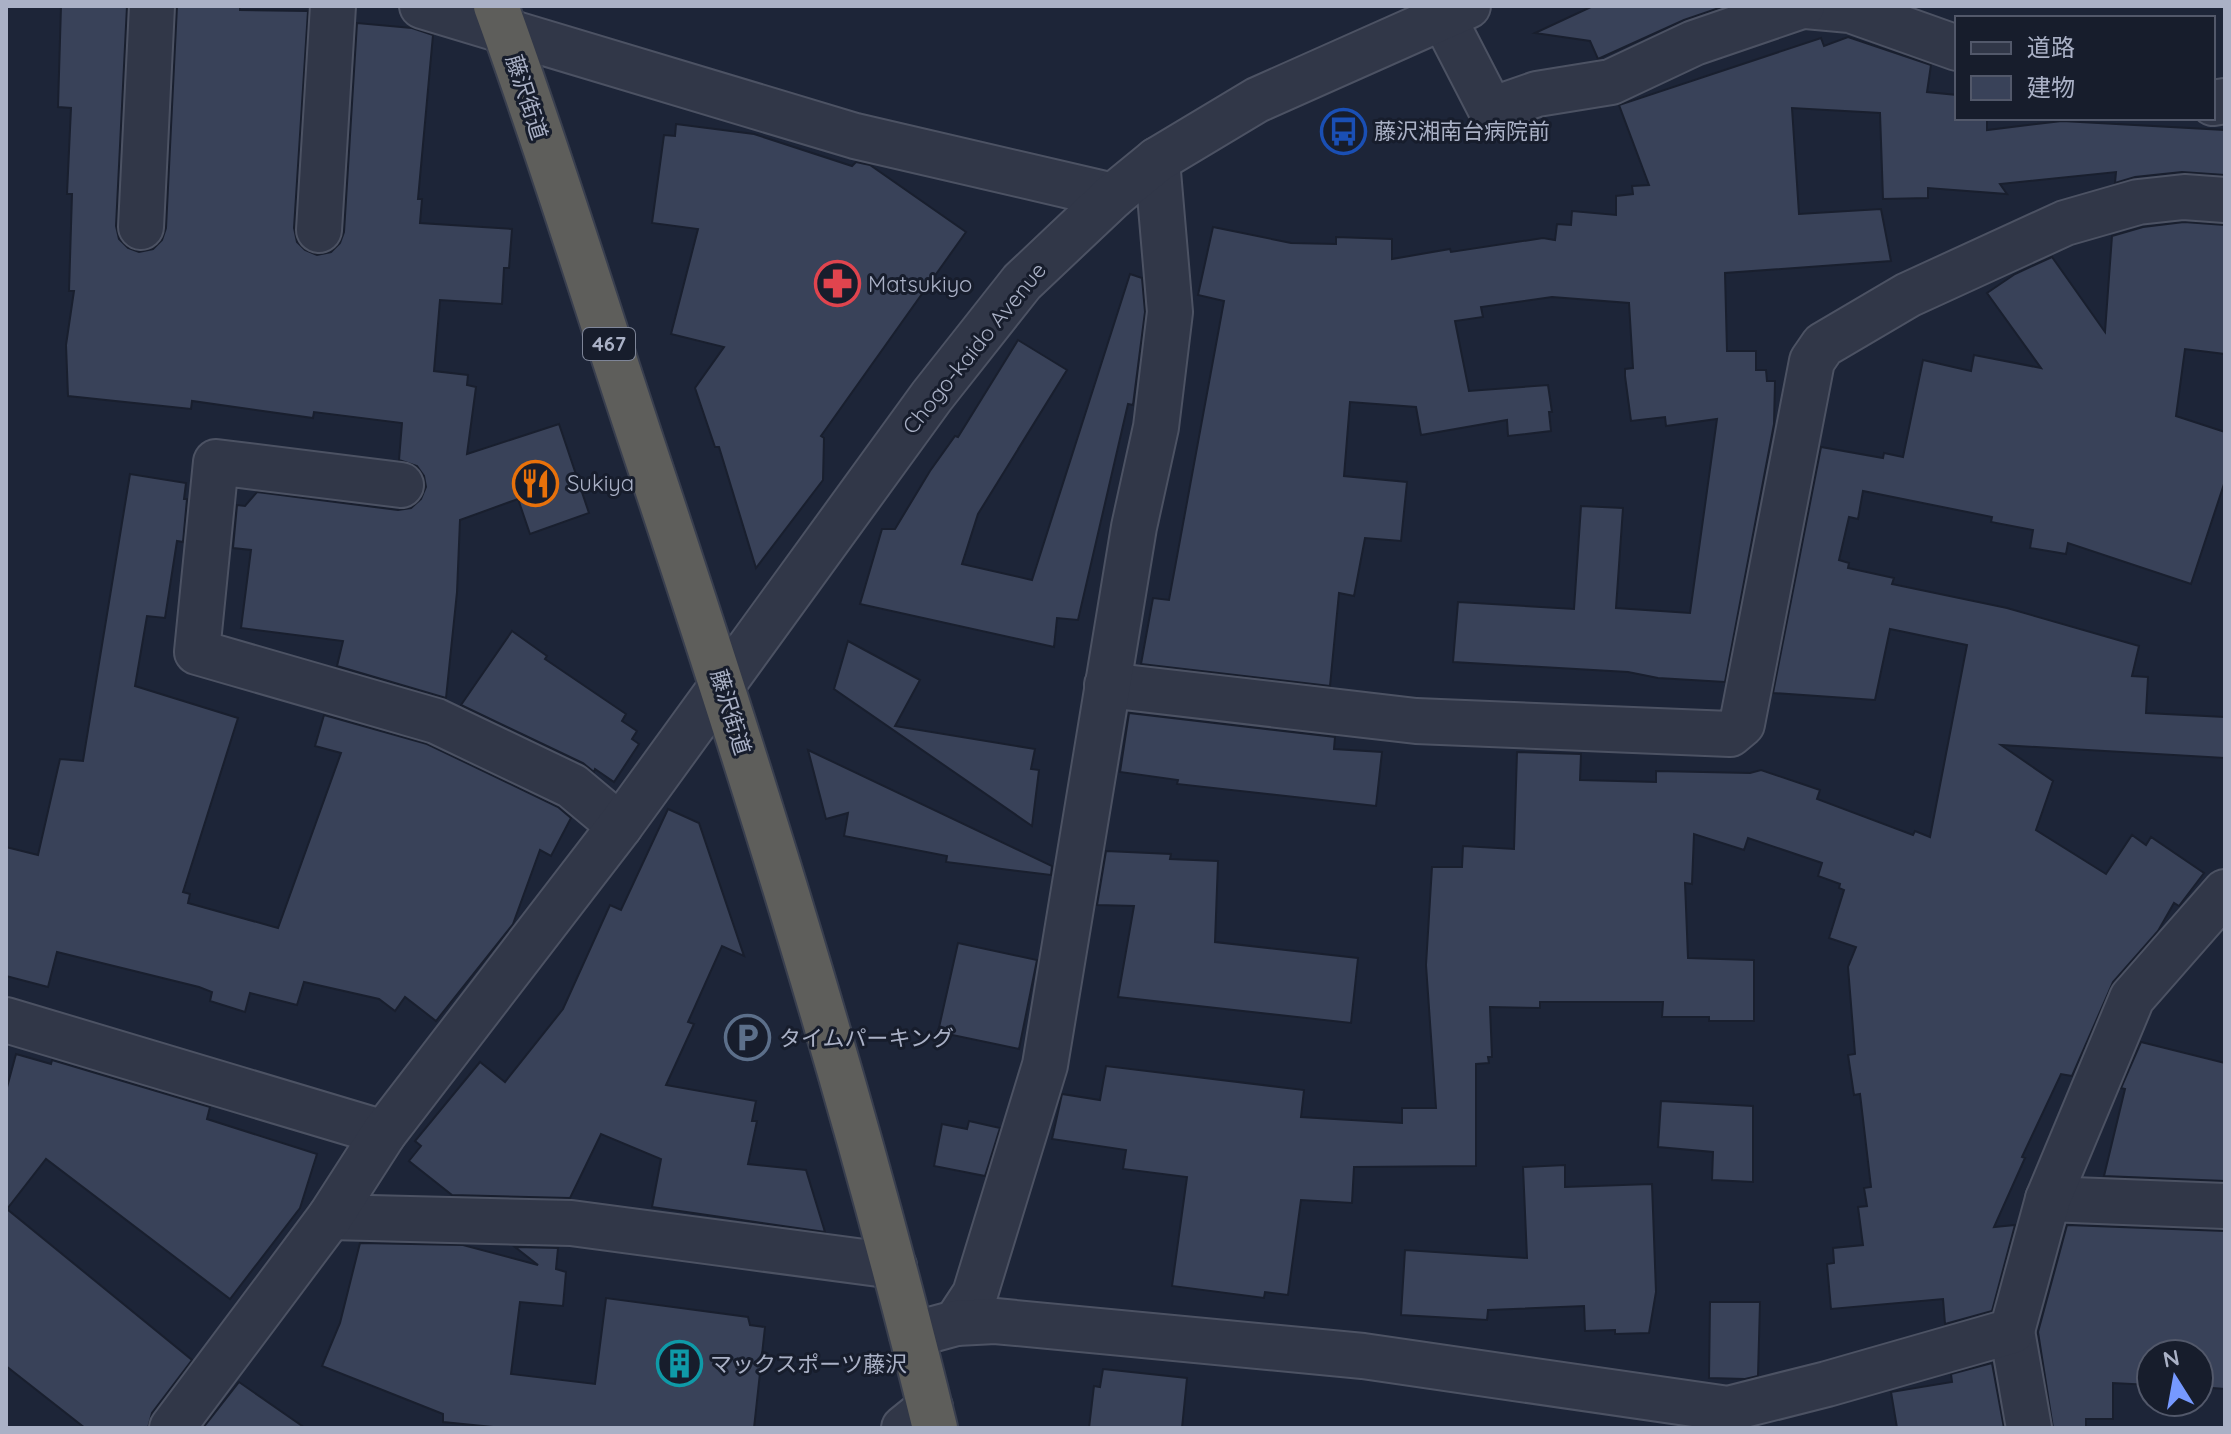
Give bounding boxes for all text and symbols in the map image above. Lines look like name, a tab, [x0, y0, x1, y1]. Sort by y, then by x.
legend	[1955, 16, 2215, 120]
text: 道路	[2027, 32, 2075, 62]
street label: 藤沢街道	[500, 51, 554, 143]
text: 建物	[2027, 72, 2075, 102]
bus stop icon: 藤沢湘南台病院前	[1319, 107, 1367, 155]
place label: 藤沢湘南台病院前	[1374, 117, 1550, 145]
street label: Chogo-kaido Avenue	[896, 256, 1052, 440]
pharmacy icon: Matsukiyo	[813, 260, 861, 308]
place label: Matsukiyo	[868, 270, 972, 298]
road number: 467	[583, 328, 635, 360]
restaurant icon: Sukiya	[512, 459, 560, 507]
place label: Sukiya	[567, 469, 634, 497]
street label: 藤沢街道	[705, 666, 757, 758]
parking icon: タイムパーキング	[724, 1014, 772, 1062]
place label: タイムパーキング	[779, 1024, 954, 1052]
north arrow	[2135, 1338, 2215, 1418]
building icon: マックスポーツ藤沢	[655, 1340, 703, 1388]
text: N	[2161, 1343, 2182, 1374]
place label: マックスポーツ藤沢	[710, 1350, 907, 1378]

